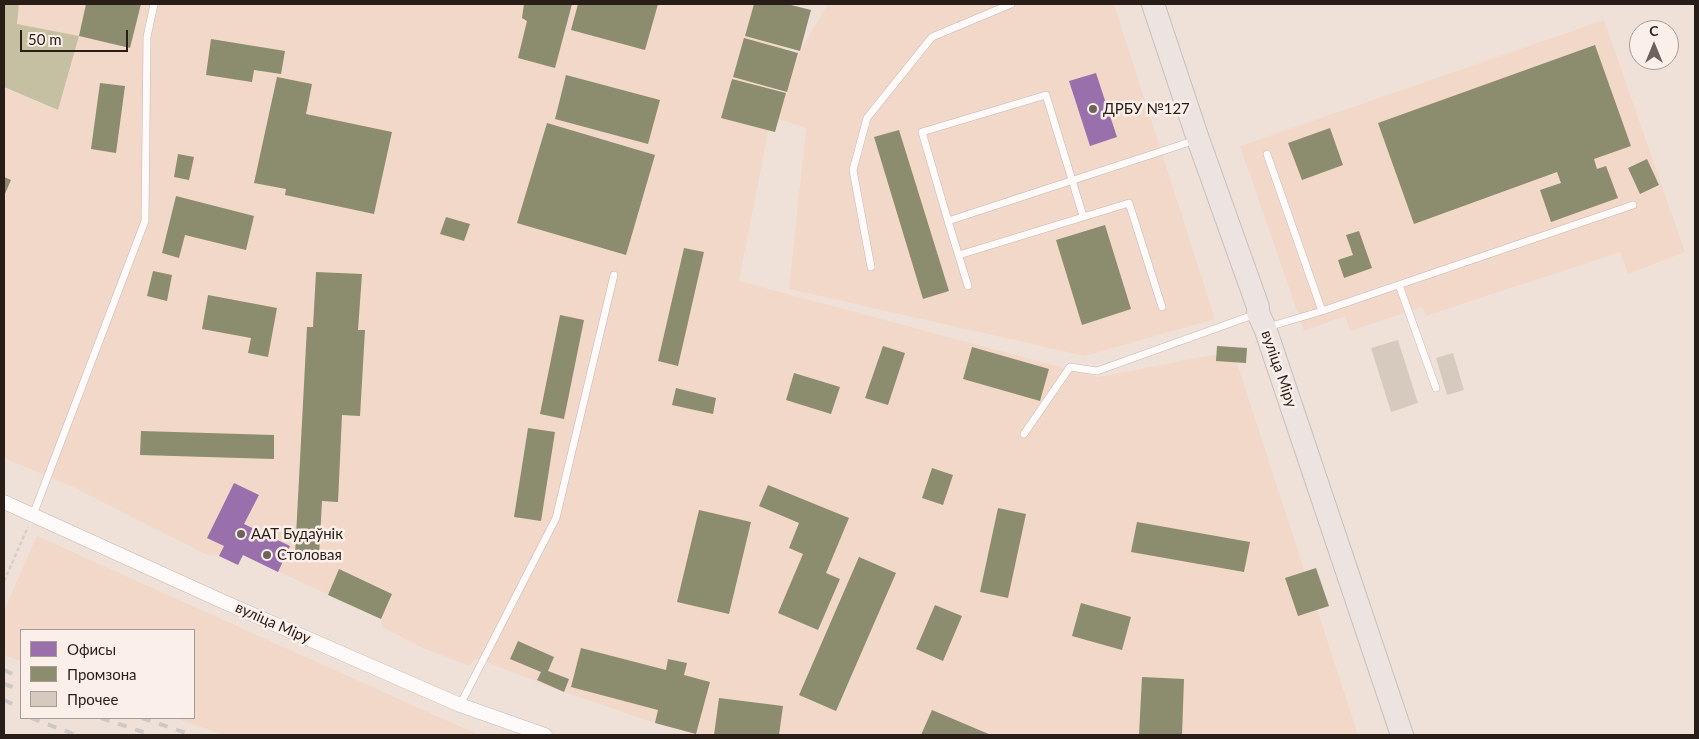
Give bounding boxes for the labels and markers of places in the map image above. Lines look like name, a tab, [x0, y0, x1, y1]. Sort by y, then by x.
place label: ДРБУ №127	[1103, 100, 1190, 118]
marker: ДРБУ №127	[1087, 103, 1099, 115]
place label: ААТ Будаўнік	[251, 525, 343, 543]
marker: ААТ Будаўнік	[235, 528, 247, 540]
place label: Столовая	[277, 546, 342, 564]
marker: Столовая	[261, 549, 273, 561]

